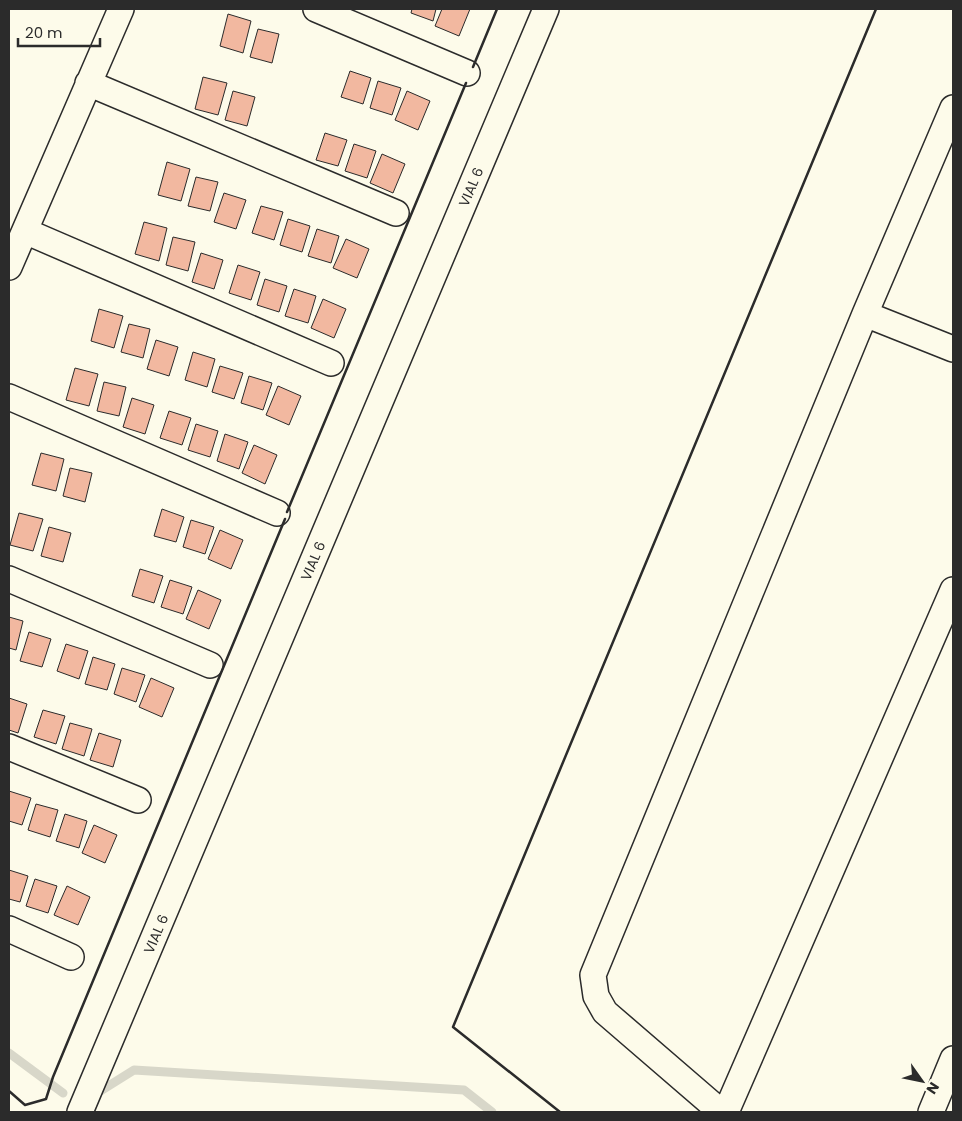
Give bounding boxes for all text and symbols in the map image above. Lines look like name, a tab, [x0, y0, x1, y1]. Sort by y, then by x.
scale bar	[18, 15, 100, 47]
text: 20 m	[25, 22, 63, 43]
street label: VIAL 6	[454, 164, 488, 210]
street label: VIAL 6	[296, 538, 330, 584]
street label: VIAL 6	[139, 911, 173, 957]
north arrow	[897, 1056, 947, 1106]
text: N	[922, 1078, 944, 1098]

